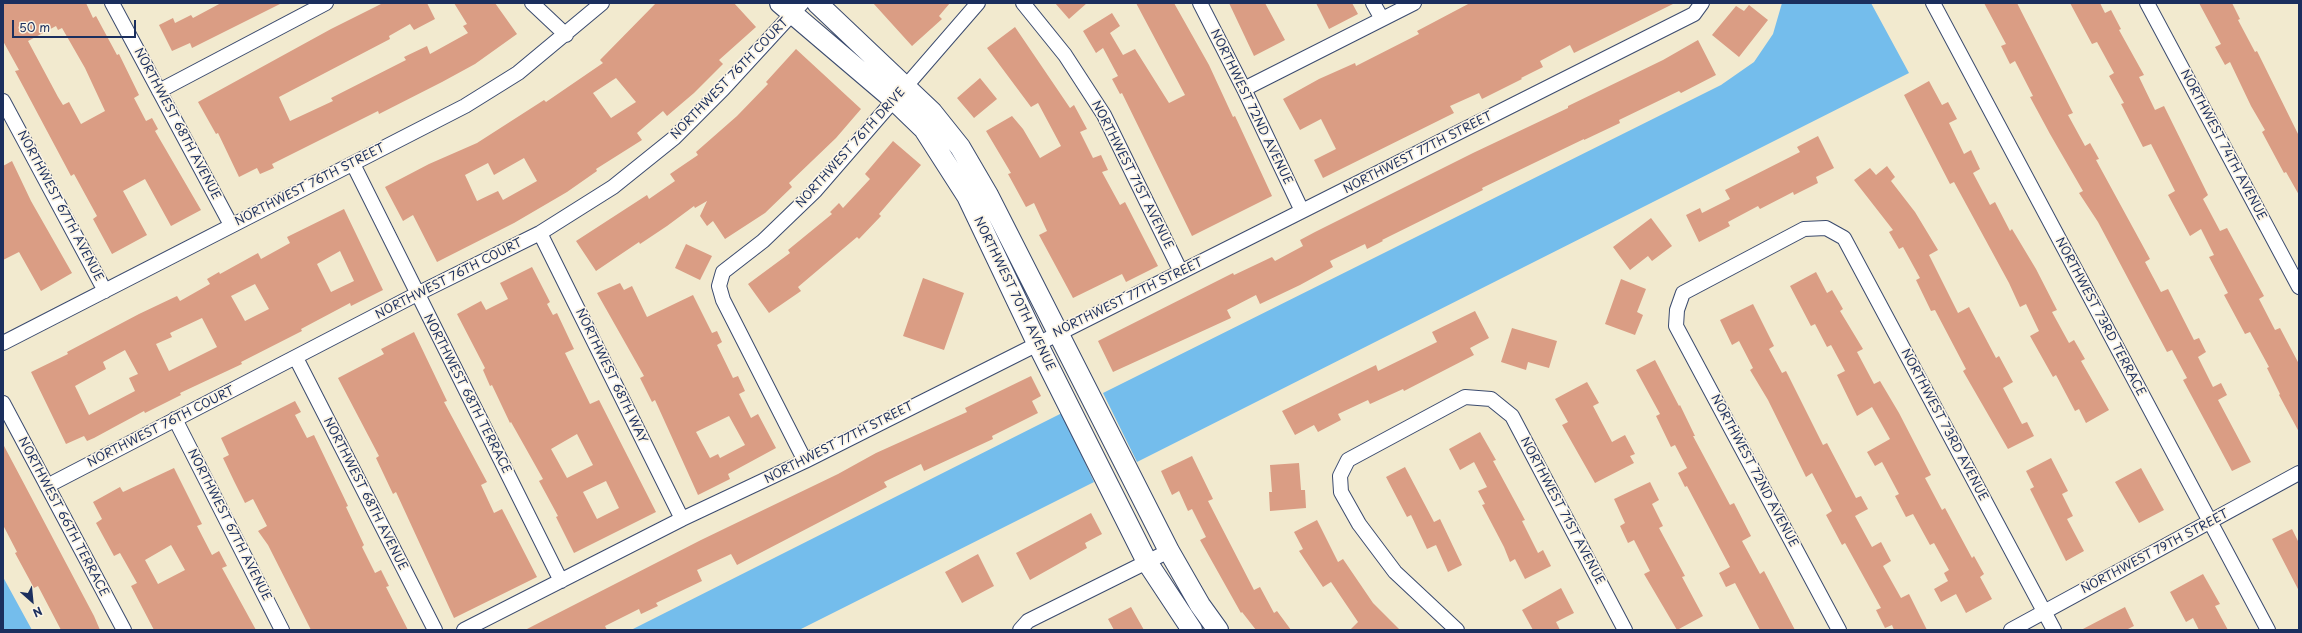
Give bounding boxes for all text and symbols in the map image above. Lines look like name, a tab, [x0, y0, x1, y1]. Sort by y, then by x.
scale bar	[14, 12, 138, 38]
street label: NORTHWEST 76TH COURT	[668, 15, 792, 143]
text: 50 m	[19, 18, 50, 36]
street label: NORTHWEST 72ND AVENUE	[1207, 27, 1295, 187]
street label: NORTHWEST 68TH AVENUE	[131, 46, 223, 202]
street label: NORTHWEST 74TH AVENUE	[2177, 67, 2269, 223]
street label: NORTHWEST 76TH DRIVE	[793, 85, 909, 211]
street label: NORTHWEST 71ST AVENUE	[1088, 98, 1176, 252]
street label: NORTHWEST 77TH STREET	[1341, 109, 1495, 197]
street label: NORTHWEST 67TH AVENUE	[14, 128, 106, 284]
street label: NORTHWEST 76TH STREET	[233, 141, 387, 229]
street label: NORTHWEST 70TH AVENUE	[970, 215, 1058, 373]
street label: NORTHWEST 73RD TERRACE	[2052, 235, 2148, 399]
street label: NORTHWEST 76TH COURT	[373, 236, 525, 322]
street label: NORTHWEST 77TH STREET	[1051, 255, 1205, 341]
street label: NORTHWEST 68TH WAY	[572, 306, 650, 446]
street label: NORTHWEST 68TH TERRACE	[420, 312, 514, 476]
street label: NORTHWEST 73RD AVENUE	[1898, 347, 1990, 503]
street label: NORTHWEST 76TH COURT	[85, 384, 237, 470]
street label: NORTHWEST 72ND AVENUE	[1708, 392, 1800, 550]
street label: NORTHWEST 77TH STREET	[762, 399, 916, 487]
street label: NORTHWEST 68TH AVENUE	[320, 415, 410, 573]
street label: NORTHWEST 66TH TERRACE	[15, 435, 111, 599]
street label: NORTHWEST 71ST AVENUE	[1517, 435, 1607, 587]
street label: NORTHWEST 67TH AVENUE	[184, 447, 274, 603]
street label: NORTHWEST 79TH STREET	[2079, 507, 2231, 597]
north arrow	[12, 581, 52, 621]
text: N	[30, 603, 45, 622]

